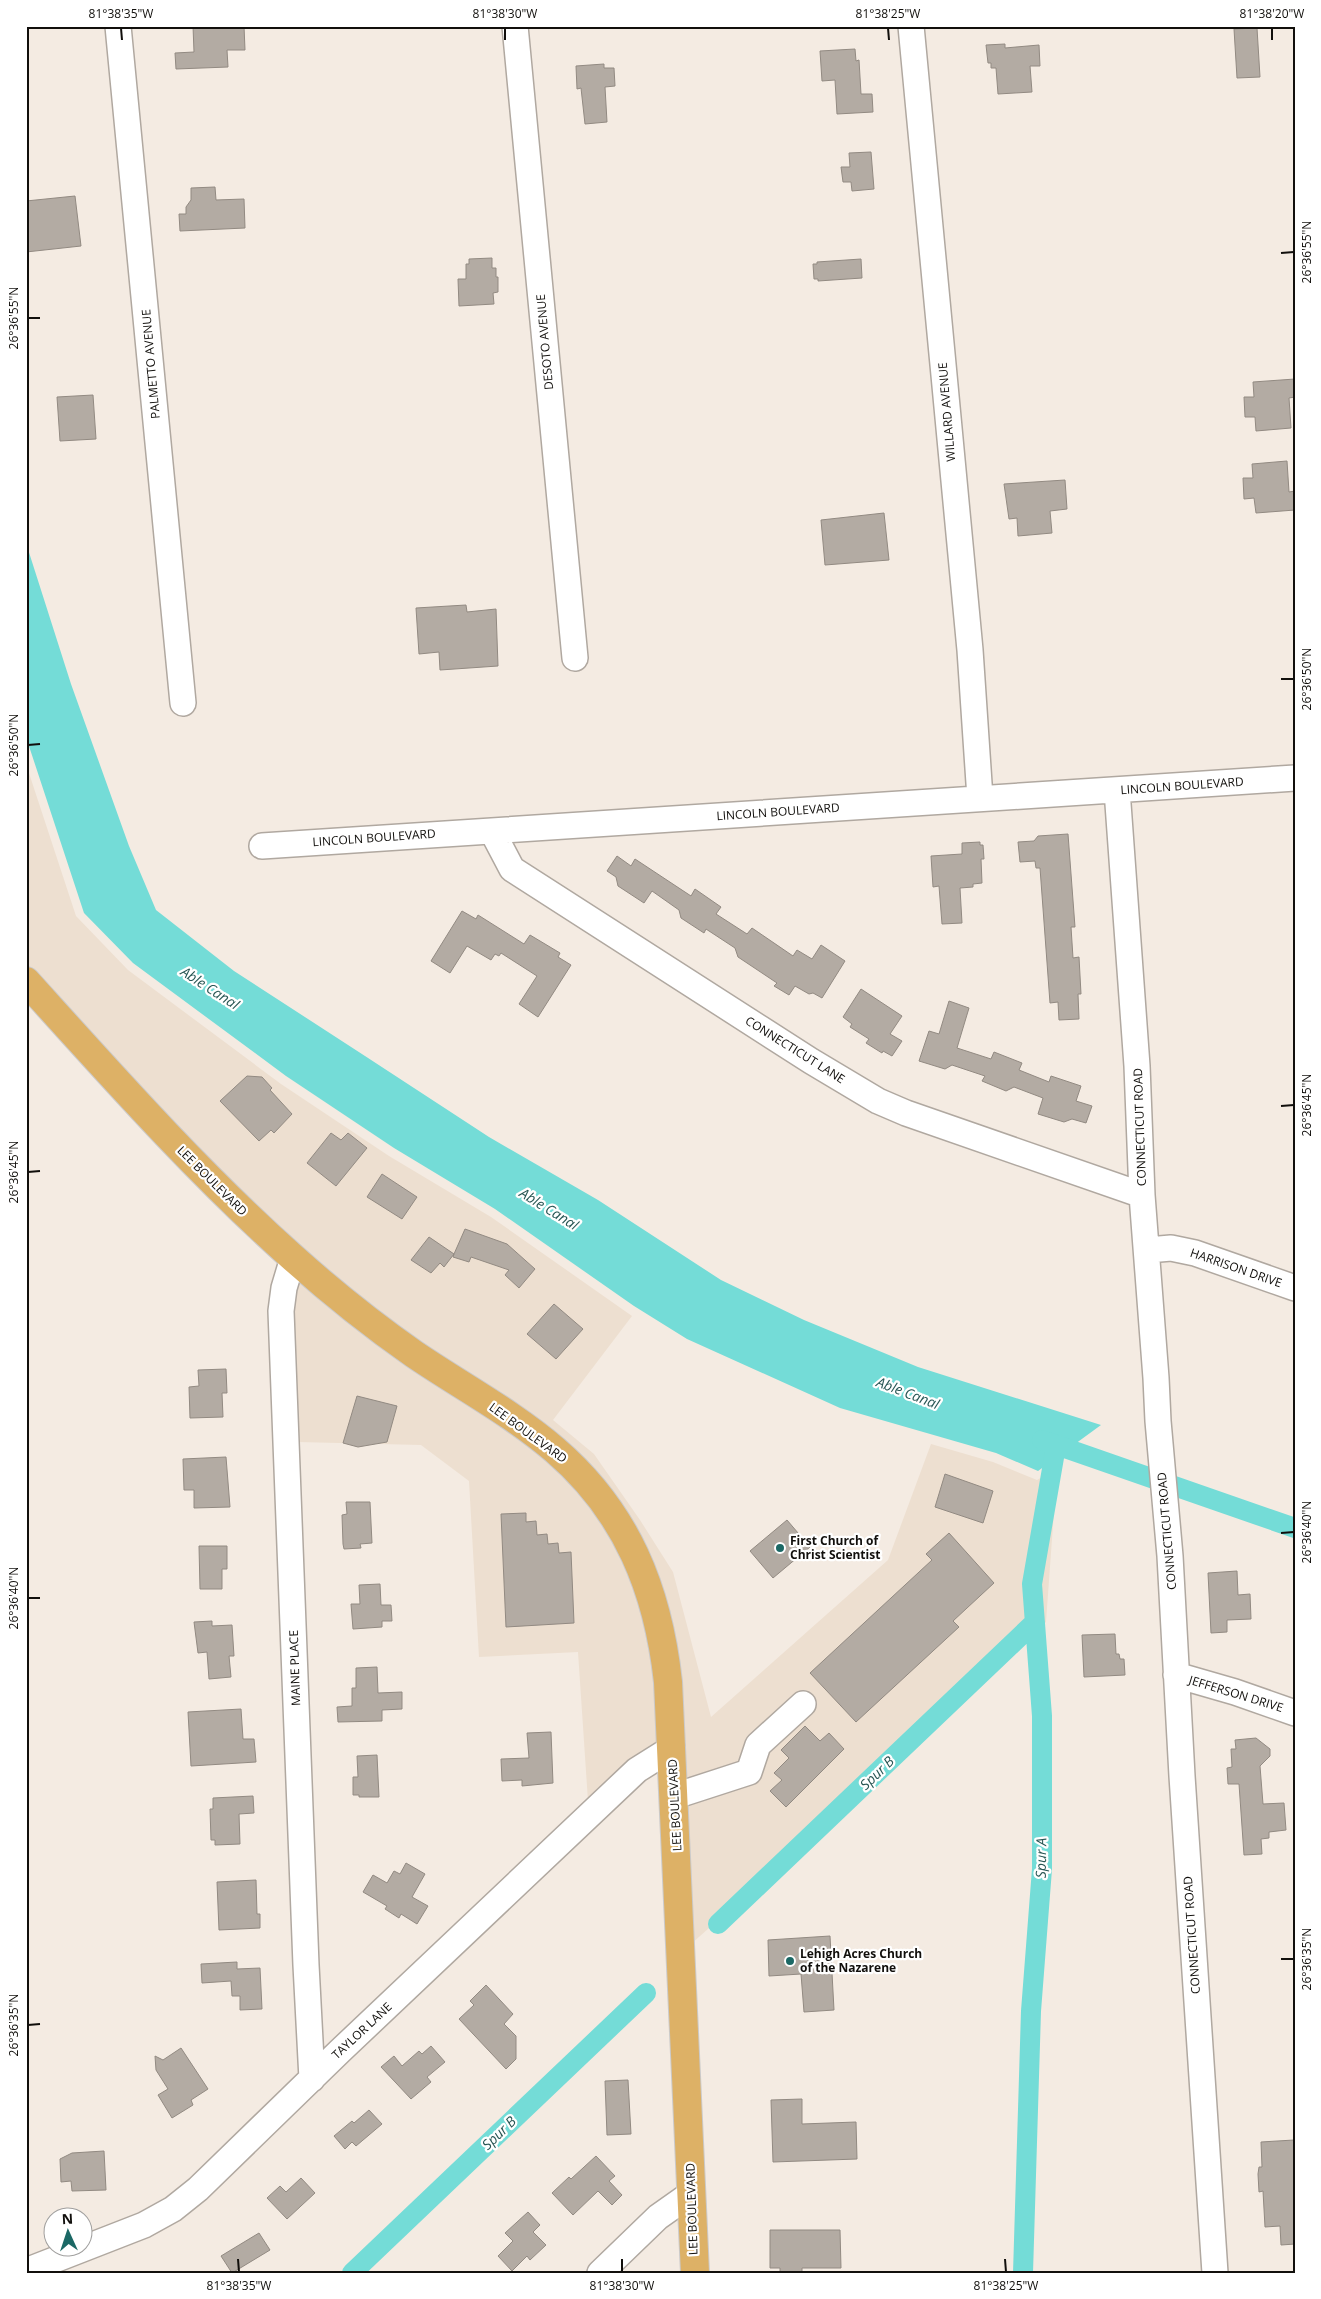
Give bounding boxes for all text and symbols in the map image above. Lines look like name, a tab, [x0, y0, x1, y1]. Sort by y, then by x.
text: 81°38'35"W	[89, 5, 153, 22]
text: 81°38'30"W	[473, 5, 537, 22]
text: 81°38'25"W	[856, 5, 920, 22]
text: 81°38'20"W	[1240, 5, 1304, 22]
text: 26°36'55"N	[1298, 221, 1315, 283]
text: 26°36'55"N	[5, 287, 22, 349]
street label: DESOTO AVENUE	[532, 293, 557, 391]
street label: PALMETTO AVENUE	[137, 308, 164, 420]
street label: WILLARD AVENUE	[934, 362, 959, 462]
text: 26°36'50"N	[1298, 648, 1315, 710]
text: 26°36'50"N	[5, 714, 22, 776]
street label: LINCOLN BOULEVARD	[1120, 773, 1244, 798]
street label: LINCOLN BOULEVARD	[716, 799, 840, 824]
street label: LINCOLN BOULEVARD	[312, 825, 436, 850]
water label: Able Canal	[177, 961, 243, 1014]
street label: CONNECTICUT LANE	[742, 1012, 848, 1087]
street label: CONNECTICUT ROAD	[1129, 1068, 1150, 1186]
text: 26°36'45"N	[1298, 1074, 1315, 1136]
text: 26°36'45"N	[5, 1141, 22, 1203]
street label: LEE BOULEVARD	[174, 1142, 251, 1219]
water label: Able Canal	[516, 1183, 583, 1234]
street label: HARRISON DRIVE	[1188, 1244, 1284, 1291]
water label: Able Canal	[873, 1372, 943, 1413]
street label: LEE BOULEVARD	[486, 1399, 571, 1467]
street label: CONNECTICUT ROAD	[1153, 1471, 1180, 1591]
text: 26°36'40"N	[1298, 1501, 1315, 1563]
place label: First Church of Christ Scientist	[790, 1532, 880, 1563]
marker: First Church of Christ Scientist	[774, 1542, 786, 1554]
text: 26°36'40"N	[5, 1567, 22, 1629]
street label: MAINE PLACE	[285, 1630, 304, 1706]
street label: JEFFERSON DRIVE	[1186, 1671, 1285, 1716]
water label: Spur B	[855, 1751, 898, 1794]
street label: LEE BOULEVARD	[664, 1758, 685, 1852]
water label: Spur A	[1031, 1838, 1050, 1878]
street label: CONNECTICUT ROAD	[1179, 1875, 1204, 1995]
text: 26°36'35"N	[1298, 1928, 1315, 1990]
place label: Lehigh Acres Church of the Nazarene	[800, 1945, 922, 1976]
marker: Lehigh Acres Church of the Nazarene	[784, 1955, 796, 1967]
text: 26°36'35"N	[5, 1994, 22, 2056]
street label: TAYLOR LANE	[328, 1998, 395, 2063]
water label: Spur B	[477, 2111, 520, 2154]
street label: LEE BOULEVARD	[681, 2163, 702, 2255]
north arrow	[42, 2206, 92, 2256]
text: N	[61, 2209, 73, 2228]
text: 81°38'35"W	[207, 2277, 271, 2294]
text: 81°38'30"W	[590, 2277, 654, 2294]
text: 81°38'25"W	[974, 2277, 1038, 2294]

